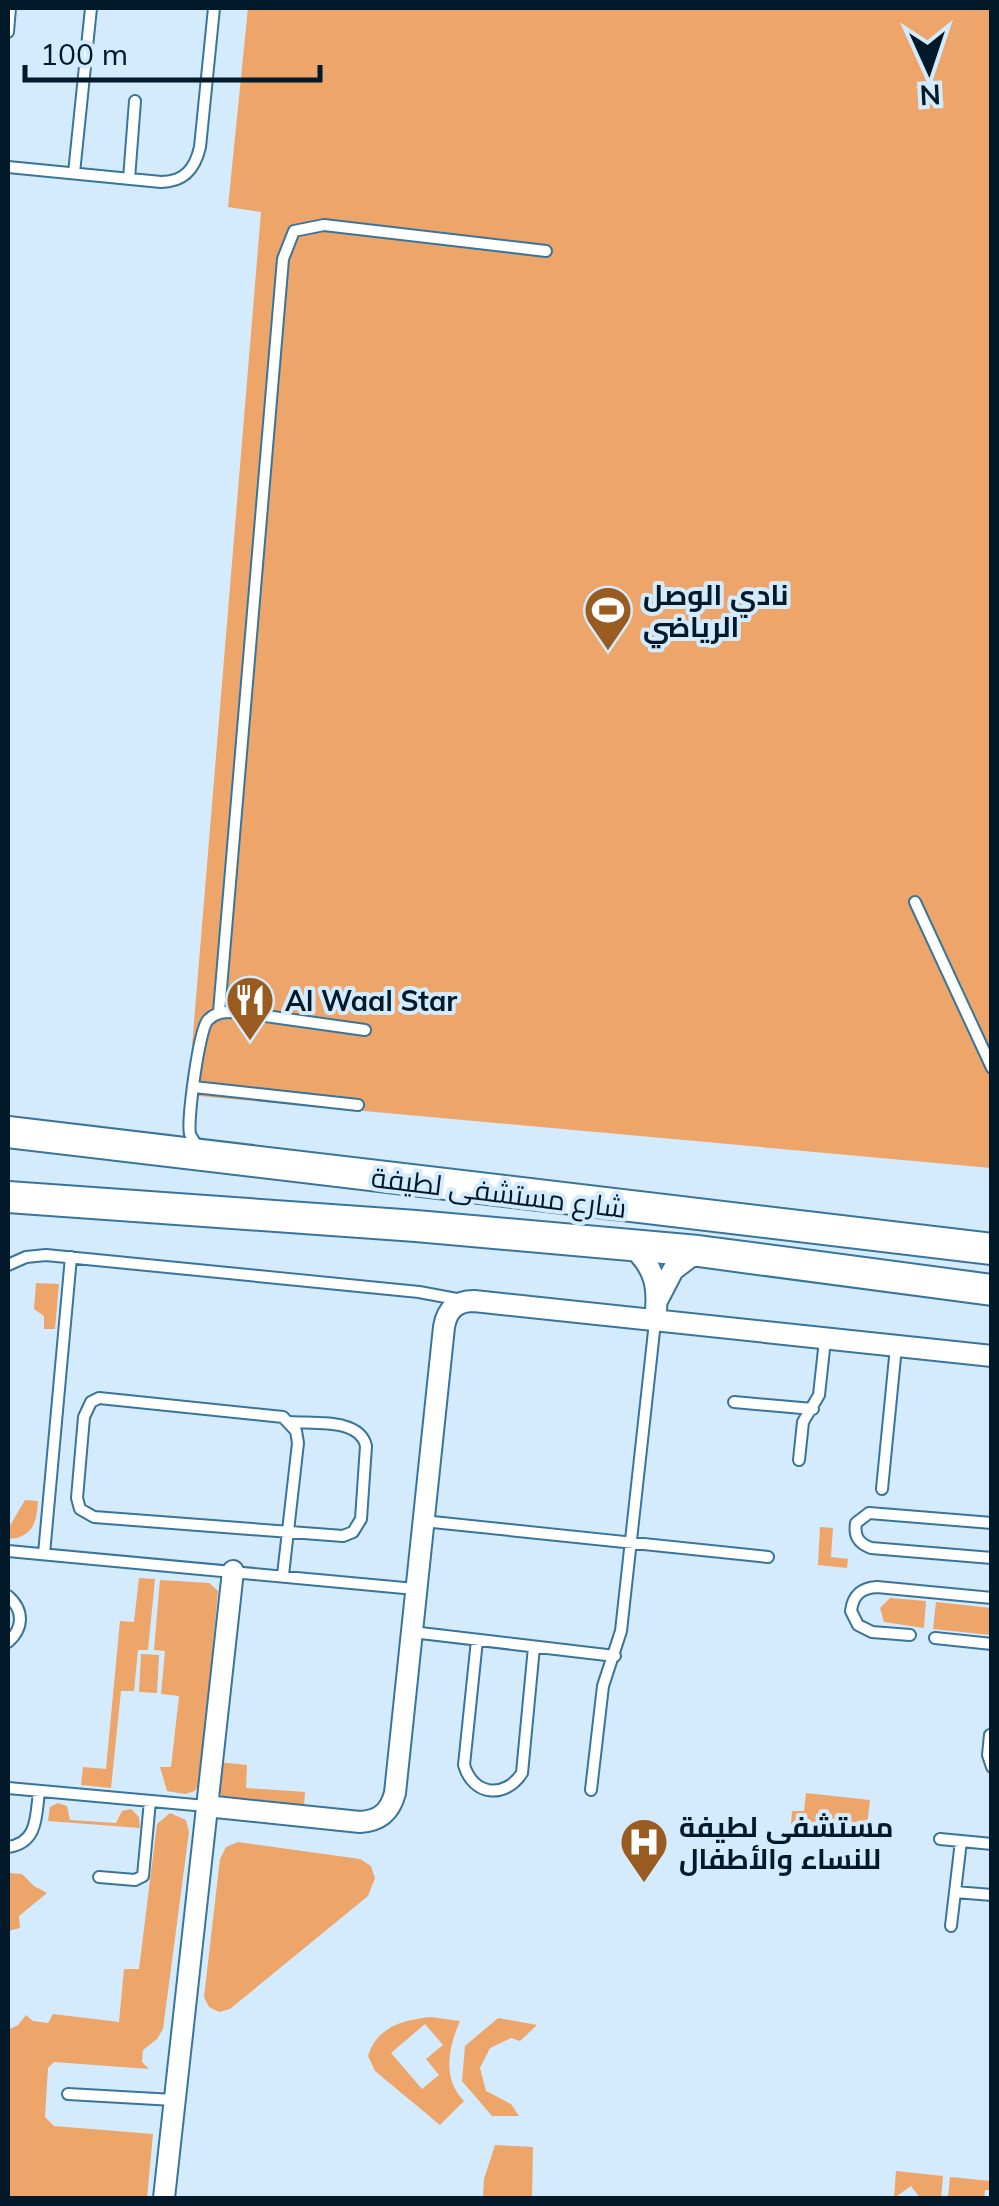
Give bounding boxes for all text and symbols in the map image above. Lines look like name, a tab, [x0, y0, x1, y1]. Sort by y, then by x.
scale bar	[25, 20, 320, 82]
north arrow	[879, 20, 979, 120]
text: 100 m	[40, 35, 128, 73]
text: N	[919, 77, 942, 113]
place label: نادي الوصل الرياضي	[643, 577, 789, 649]
sports icon: نادي الوصل الرياضي	[582, 584, 634, 652]
restaurant icon: Al Waal Star	[224, 974, 276, 1042]
place label: Al Waal Star	[285, 983, 457, 1018]
street label: شارع مستشفى لطيفة	[369, 1159, 629, 1227]
place label: مستشفى لطيفة للنساء والأطفال	[679, 1809, 894, 1876]
hospital icon: مستشفى لطيفة للنساء والأطفال	[618, 1816, 670, 1884]

